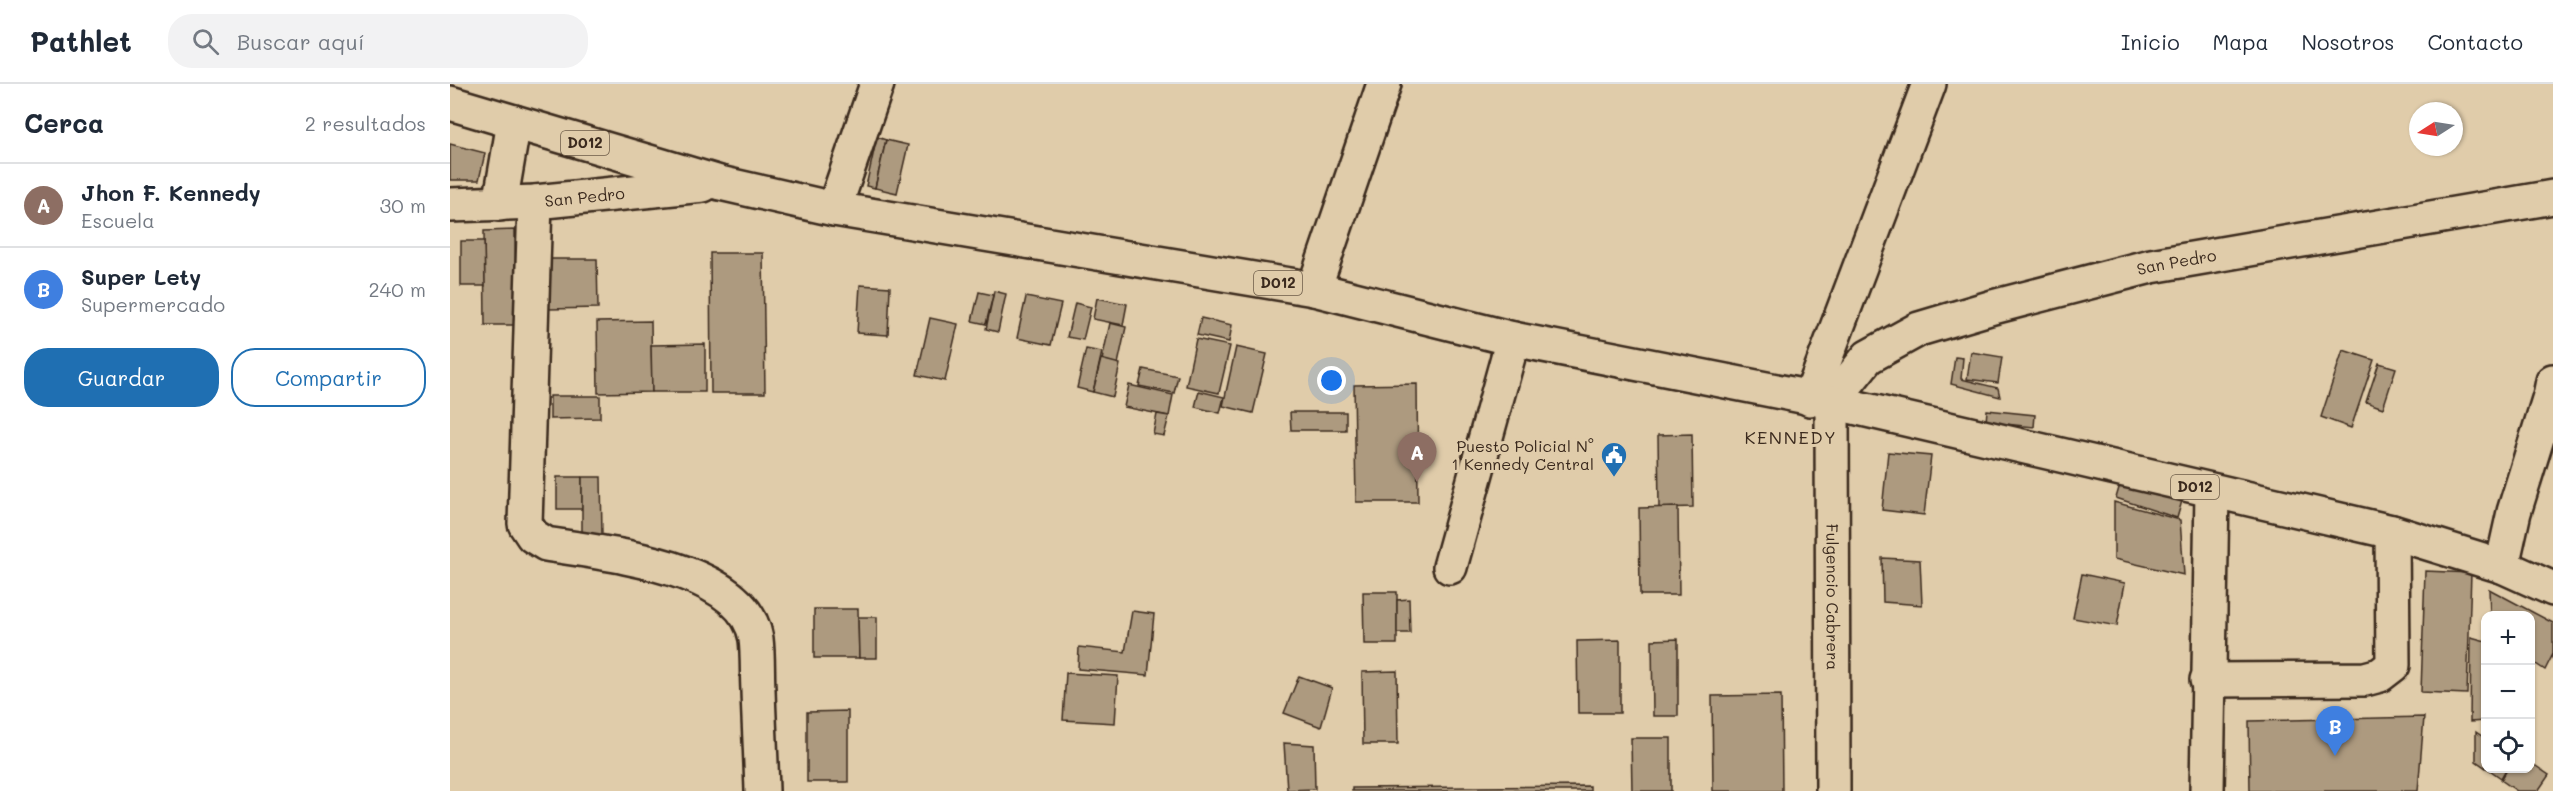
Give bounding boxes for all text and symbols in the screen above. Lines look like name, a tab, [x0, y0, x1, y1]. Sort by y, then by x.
search box	[168, 14, 588, 68]
text: Pathlet	[30, 23, 132, 59]
icon: search	[189, 25, 222, 58]
text: Buscar aquí	[237, 27, 365, 56]
text: Inicio	[2121, 28, 2180, 55]
text: Mapa	[2213, 28, 2268, 55]
text: Nosotros	[2301, 28, 2395, 55]
text: Contacto	[2428, 28, 2523, 55]
north arrow	[2409, 102, 2463, 156]
text: Cerca	[24, 106, 104, 140]
text: 2 resultados	[305, 110, 426, 136]
road number: D012	[561, 131, 609, 155]
text: Jhon F. Kennedy	[81, 178, 261, 207]
street label: San Pedro	[544, 182, 626, 211]
text: A	[37, 192, 50, 218]
text: 30 m	[380, 192, 426, 218]
text: Escuela	[81, 207, 155, 233]
street label: San Pedro	[2134, 244, 2218, 279]
text: Super Lety	[81, 262, 201, 291]
road number: D012	[1254, 271, 1302, 295]
text: B	[37, 276, 50, 302]
text: 240 m	[368, 276, 426, 302]
text: Supermercado	[81, 291, 225, 317]
button: Guardar	[24, 348, 219, 407]
button: Compartir	[231, 348, 426, 407]
your location	[1317, 366, 1346, 395]
district label: KENNEDY	[1745, 425, 1837, 449]
pin: A	[1398, 432, 1436, 482]
place label: Puesto Policial N° 1 Kennedy Central	[1452, 435, 1594, 474]
public building icon: Puesto Policial N° 1 Kennedy Central	[1599, 440, 1629, 478]
road number: D012	[2171, 475, 2219, 499]
street label: Fulgencio Cabrera	[1822, 524, 1844, 670]
map controls	[2481, 611, 2535, 773]
button: +	[2481, 611, 2535, 665]
button: −	[2481, 665, 2535, 719]
pin: B	[2316, 706, 2354, 756]
button: locate	[2481, 719, 2535, 773]

